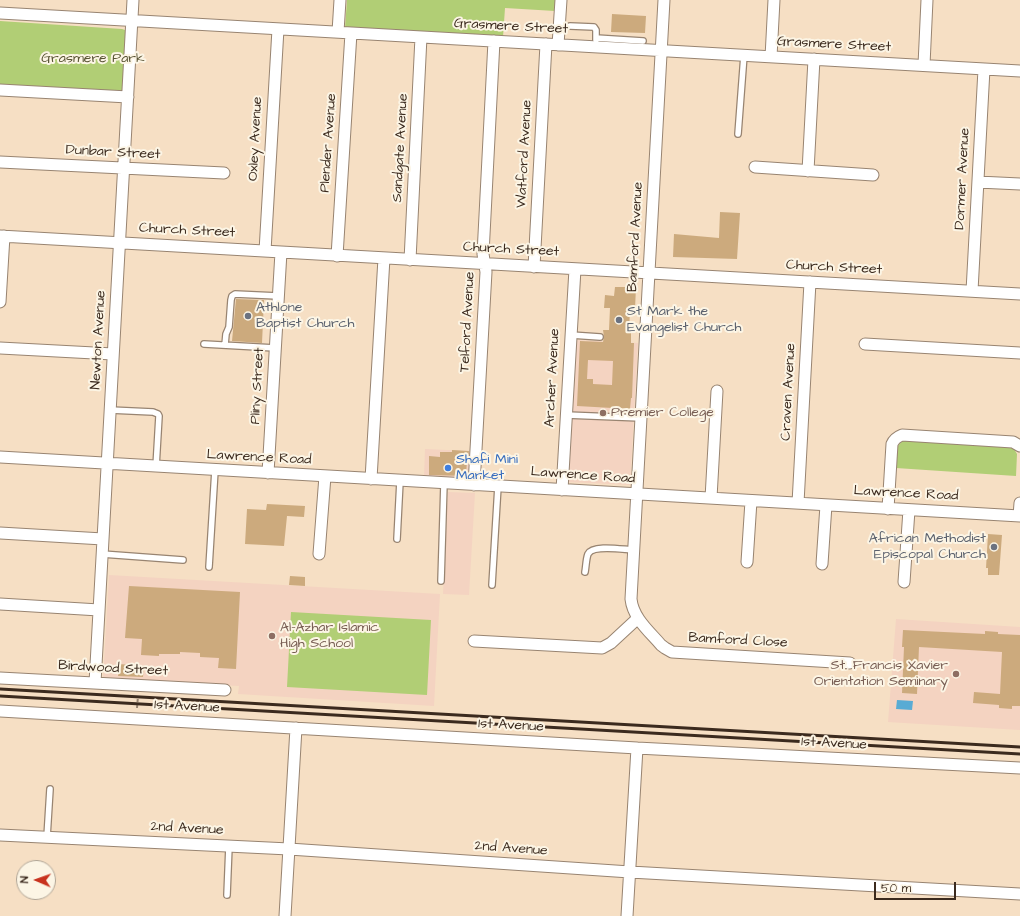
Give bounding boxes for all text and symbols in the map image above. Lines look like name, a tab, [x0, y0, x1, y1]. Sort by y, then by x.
street label: Grasmere Street	[454, 16, 568, 38]
street label: Grasmere Street	[777, 34, 891, 56]
park label: Grasmere Park	[41, 51, 145, 67]
street label: Plender Avenue	[317, 93, 341, 193]
street label: Sandgate Avenue	[390, 93, 412, 203]
street label: Oxley Avenue	[245, 96, 267, 182]
street label: Watford Avenue	[514, 100, 536, 208]
street label: Dormer Avenue	[952, 128, 974, 230]
street label: Dunbar Street	[65, 142, 161, 164]
street label: Bamford Avenue	[625, 182, 647, 292]
street label: Church Street	[138, 220, 236, 242]
street label: Church Street	[462, 239, 560, 261]
street label: Church Street	[785, 257, 883, 279]
street label: Telford Avenue	[457, 271, 479, 373]
street label: Newton Avenue	[88, 290, 110, 390]
place label: Athlone Baptist Church	[256, 300, 354, 332]
place label: St Mark the Evangelist Church	[627, 304, 742, 336]
marker: Athlone Baptist Church	[243, 311, 253, 321]
marker: St Mark the Evangelist Church	[614, 315, 624, 325]
street label: Archer Avenue	[542, 328, 564, 428]
street label: Craven Avenue	[778, 343, 800, 441]
street label: Pliny Street	[248, 347, 268, 425]
place label: Premier College	[611, 405, 714, 421]
marker: Premier College	[598, 408, 608, 418]
street label: Lawrence Road	[206, 447, 312, 469]
place label: Shafi Mini Market	[456, 452, 518, 484]
marker: Shafi Mini Market	[443, 463, 453, 473]
street label: Lawrence Road	[530, 464, 636, 488]
street label: Lawrence Road	[853, 483, 959, 505]
place label: African Methodist Episcopal Church	[869, 531, 986, 564]
marker: African Methodist Episcopal Church	[989, 542, 999, 552]
place label: Al-Azhar Islamic High School	[280, 620, 379, 652]
street label: Bamford Close	[688, 630, 788, 652]
marker: Al-Azhar Islamic High School	[267, 631, 277, 641]
street label: Birdwood Street	[58, 658, 168, 680]
place label: St. Francis Xavier Orientation Seminary	[814, 658, 948, 690]
marker: St. Francis Xavier Orientation Seminary	[951, 669, 961, 679]
street label: 1st Avenue	[154, 697, 220, 717]
street label: 1st Avenue	[478, 716, 544, 736]
street label: 1st Avenue	[801, 734, 867, 754]
street label: 2nd Avenue	[150, 819, 224, 839]
street label: 2nd Avenue	[474, 838, 548, 860]
north arrow	[16, 860, 56, 900]
scale bar	[876, 874, 958, 900]
text: N	[17, 876, 32, 883]
text: 50 m	[881, 880, 911, 897]

